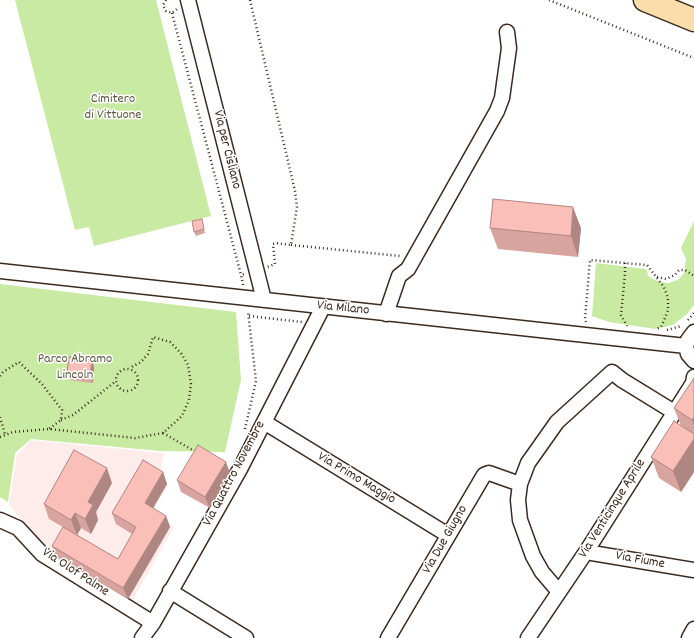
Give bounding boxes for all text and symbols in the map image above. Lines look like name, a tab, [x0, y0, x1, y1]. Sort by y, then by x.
park label: Cimitero di Vittuone	[85, 92, 141, 124]
street label: Via per Cisliano	[208, 109, 244, 191]
street label: Via Milano	[316, 298, 370, 320]
park label: Parco Abramo Lincoln	[38, 352, 112, 384]
street label: Via Quattro Novembre	[200, 418, 270, 530]
street label: Via Primo Maggio	[314, 449, 398, 509]
street label: Via Venticinque Aprile	[576, 456, 650, 562]
street label: Via Due Giugno	[420, 503, 472, 577]
street label: Via Olof Palme	[38, 545, 112, 601]
street label: Via Fiume	[614, 548, 666, 574]

